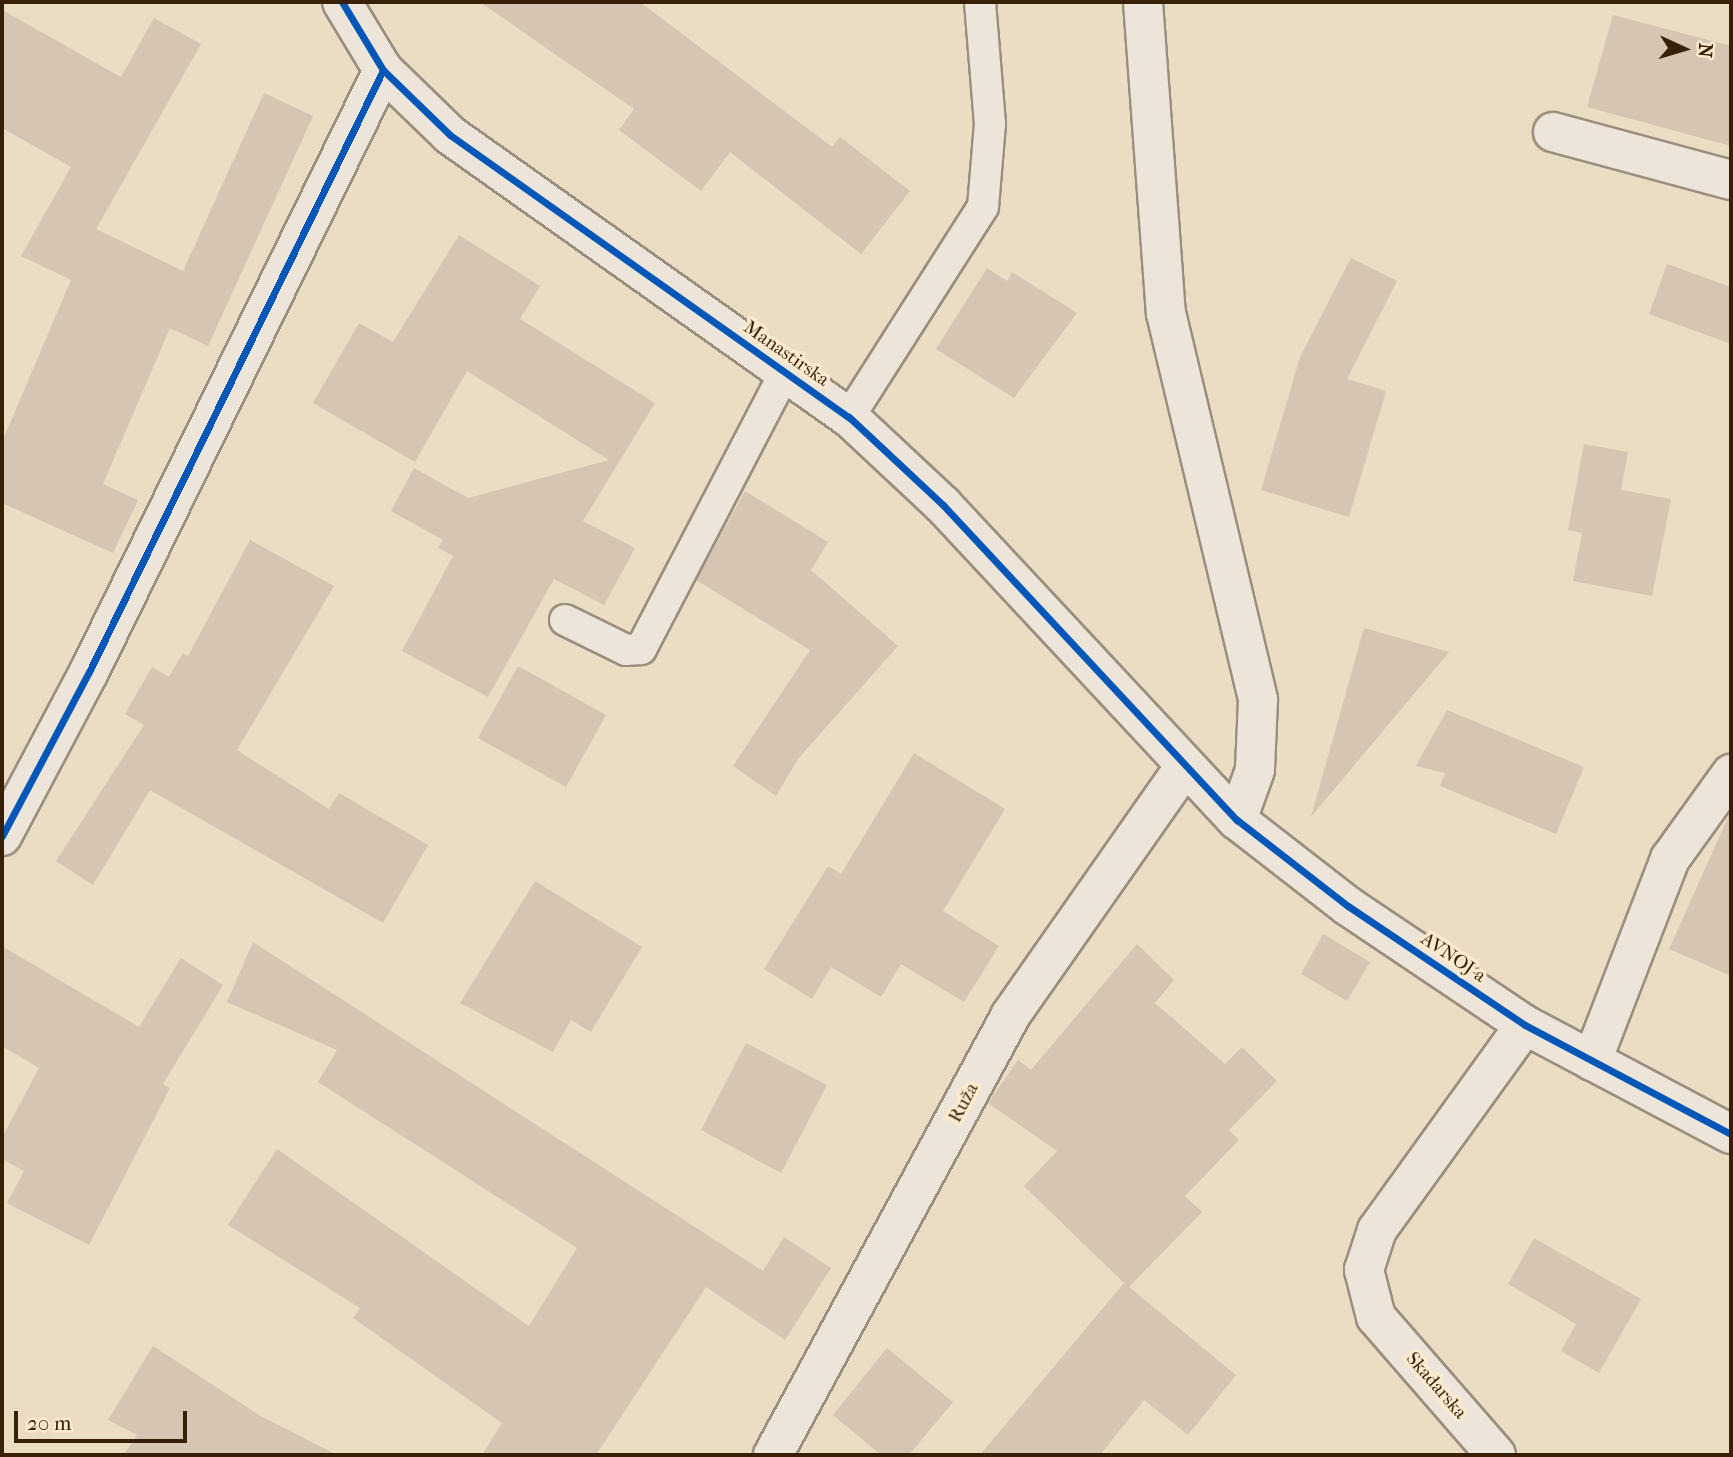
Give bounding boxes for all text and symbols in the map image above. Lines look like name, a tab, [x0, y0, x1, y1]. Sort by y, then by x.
north arrow	[1649, 14, 1719, 84]
text: N	[1693, 42, 1716, 58]
street label: Manastirska	[739, 316, 833, 392]
street label: AVNOJ-a	[1416, 928, 1490, 988]
street label: Ruža	[944, 1079, 984, 1127]
street label: Skadarska	[1401, 1348, 1471, 1424]
scale bar	[18, 1398, 191, 1442]
text: 20 m	[27, 1411, 71, 1435]

